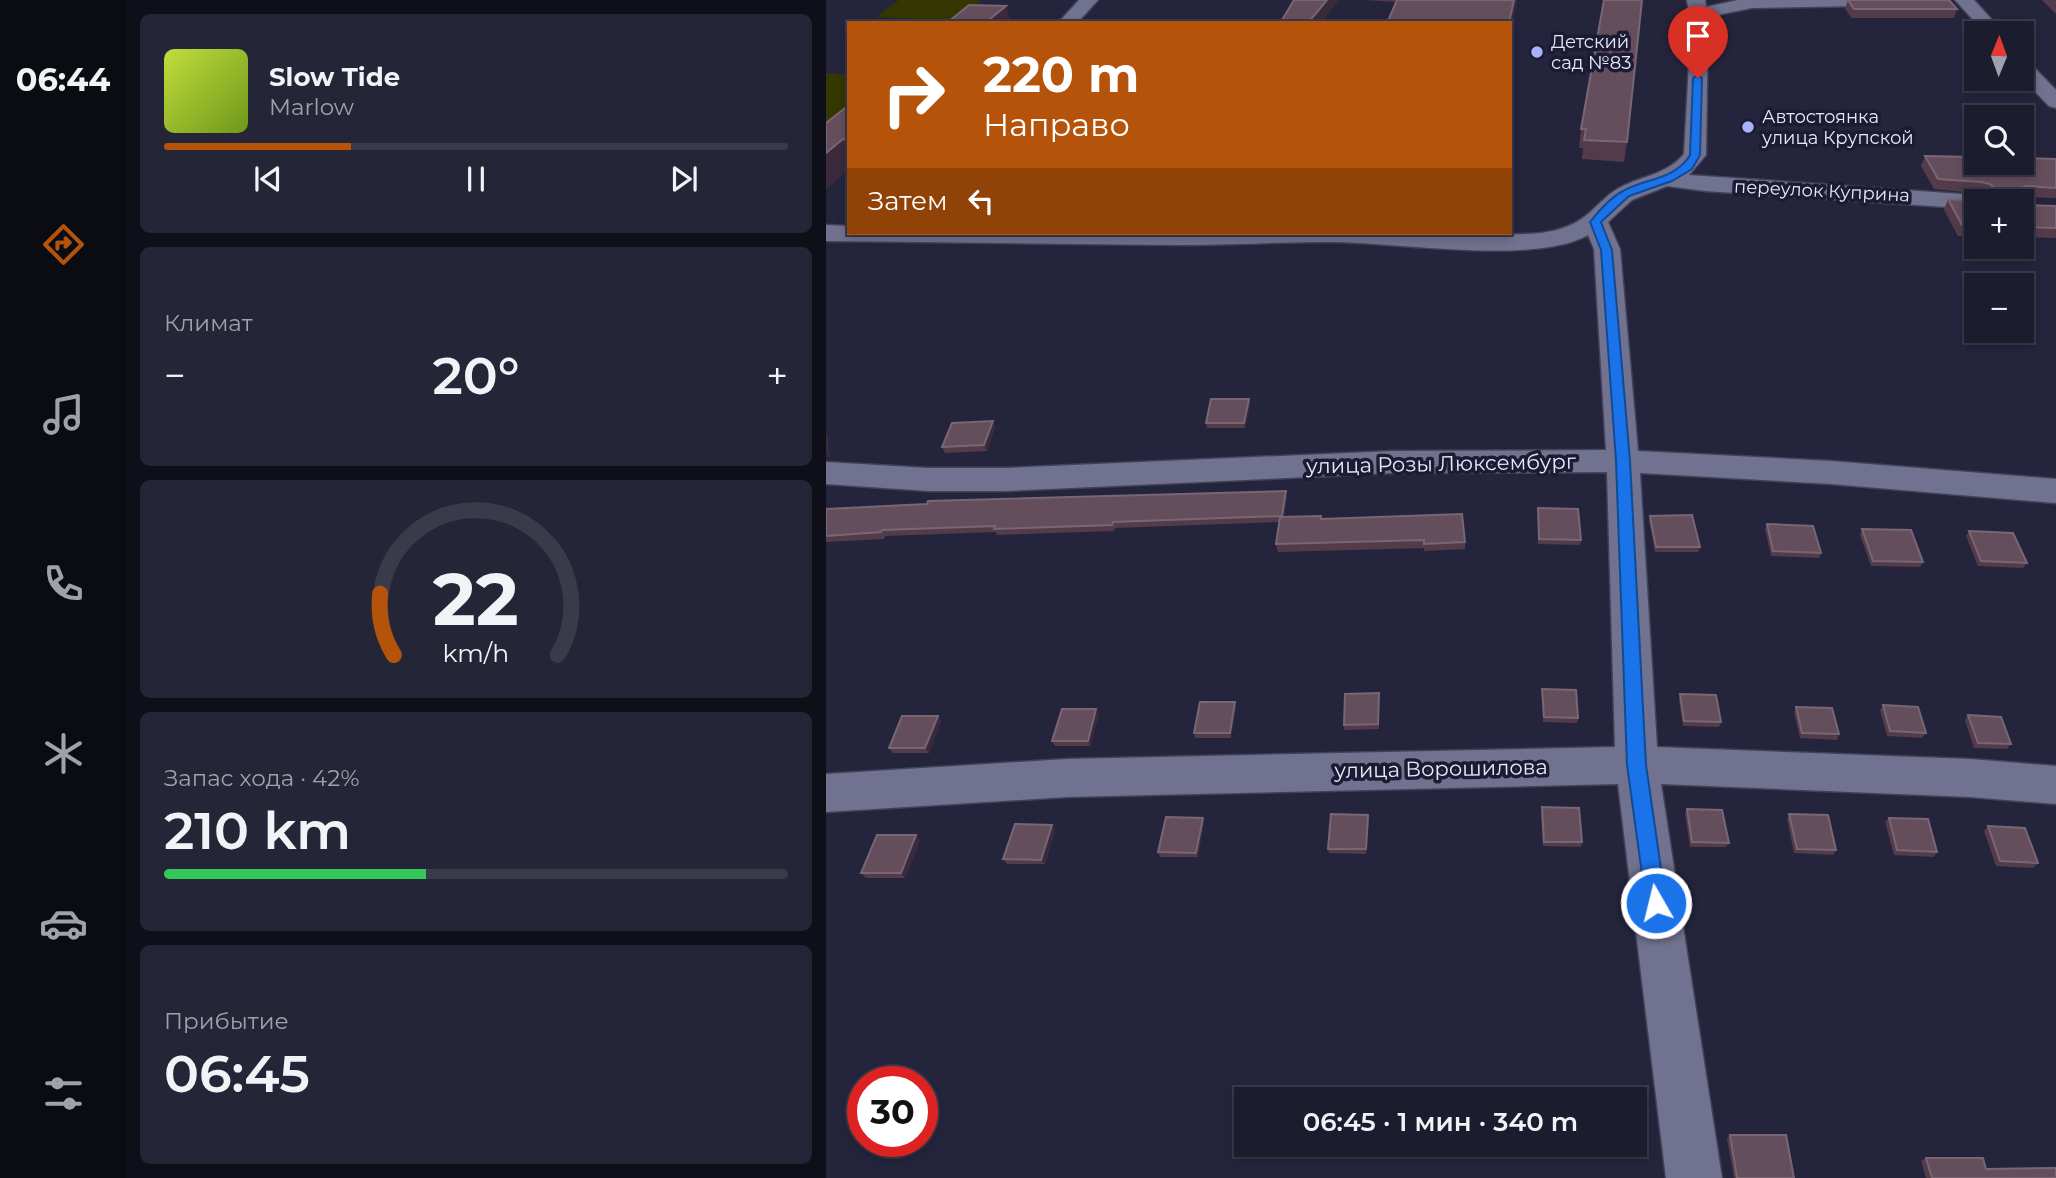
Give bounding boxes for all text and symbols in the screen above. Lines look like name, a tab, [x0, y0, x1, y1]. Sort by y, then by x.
pin	[1668, 6, 1728, 78]
icon: arrive	[1679, 17, 1717, 55]
north arrow	[1964, 21, 2034, 91]
map controls	[1964, 21, 2034, 343]
place label: Детский сад №83	[1551, 31, 1631, 74]
marker: Детский сад №83	[1529, 44, 1545, 60]
text: 220 m	[983, 45, 1139, 104]
icon: right	[868, 49, 959, 140]
text: 06:44	[16, 60, 110, 99]
text: Slow Tide	[269, 61, 400, 93]
text: Marlow	[269, 93, 354, 121]
text: Направо	[983, 105, 1130, 144]
button: search	[1964, 105, 2034, 175]
place label: Автостоянка улица Крупской	[1761, 106, 1914, 149]
marker: Автостоянка улица Крупской	[1740, 119, 1756, 135]
icon: previous	[249, 160, 287, 198]
icon: pause	[457, 160, 495, 198]
icon: next	[665, 160, 703, 198]
street label: переулок Куприна	[1734, 175, 1910, 207]
icon: left	[962, 182, 1000, 220]
text: Затем	[868, 185, 948, 217]
button: +	[1964, 189, 2034, 259]
icon: directions	[39, 220, 88, 269]
button: −	[1964, 273, 2034, 343]
text: Климат	[164, 309, 253, 337]
text: 20°	[432, 344, 520, 407]
text: −	[164, 352, 186, 399]
text: +	[766, 352, 788, 399]
icon: music	[39, 390, 88, 439]
street label: улица Розы Люксембург	[1305, 449, 1576, 478]
text: 22	[433, 555, 519, 643]
icon: phone	[39, 559, 88, 608]
text: km/h	[443, 638, 509, 668]
icon: climate	[39, 729, 88, 778]
street label: улица Ворошилова	[1333, 754, 1548, 783]
text: Запас хода · 42%	[164, 764, 360, 792]
text: 210 km	[164, 799, 351, 862]
position arrow	[1619, 866, 1693, 940]
icon: car	[39, 899, 88, 948]
text: Прибытие	[164, 1007, 289, 1035]
text: 06:45	[164, 1042, 310, 1105]
speed limit sign: 30	[847, 1066, 938, 1157]
icon: filters	[39, 1069, 88, 1118]
text: 06:45 · 1 мин · 340 m	[1303, 1106, 1578, 1138]

